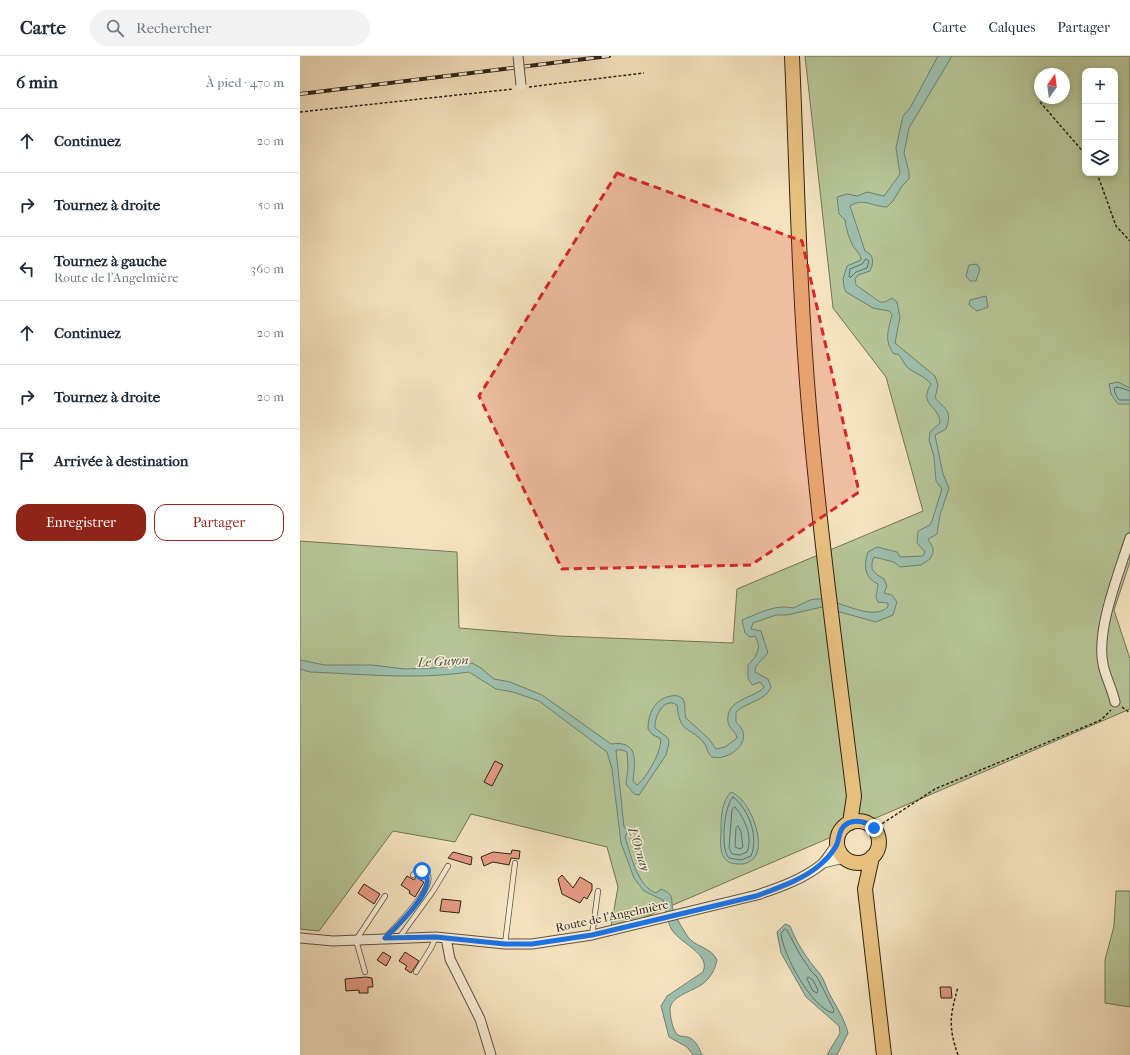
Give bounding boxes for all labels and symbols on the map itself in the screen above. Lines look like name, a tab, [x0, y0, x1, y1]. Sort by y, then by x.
north arrow	[1034, 68, 1070, 104]
water label: Le Guyon	[416, 652, 469, 670]
route end	[865, 819, 883, 837]
water label: L'Ornay	[625, 824, 653, 873]
route start	[413, 862, 431, 880]
street label: Route de l'Angelmière	[554, 897, 670, 935]

